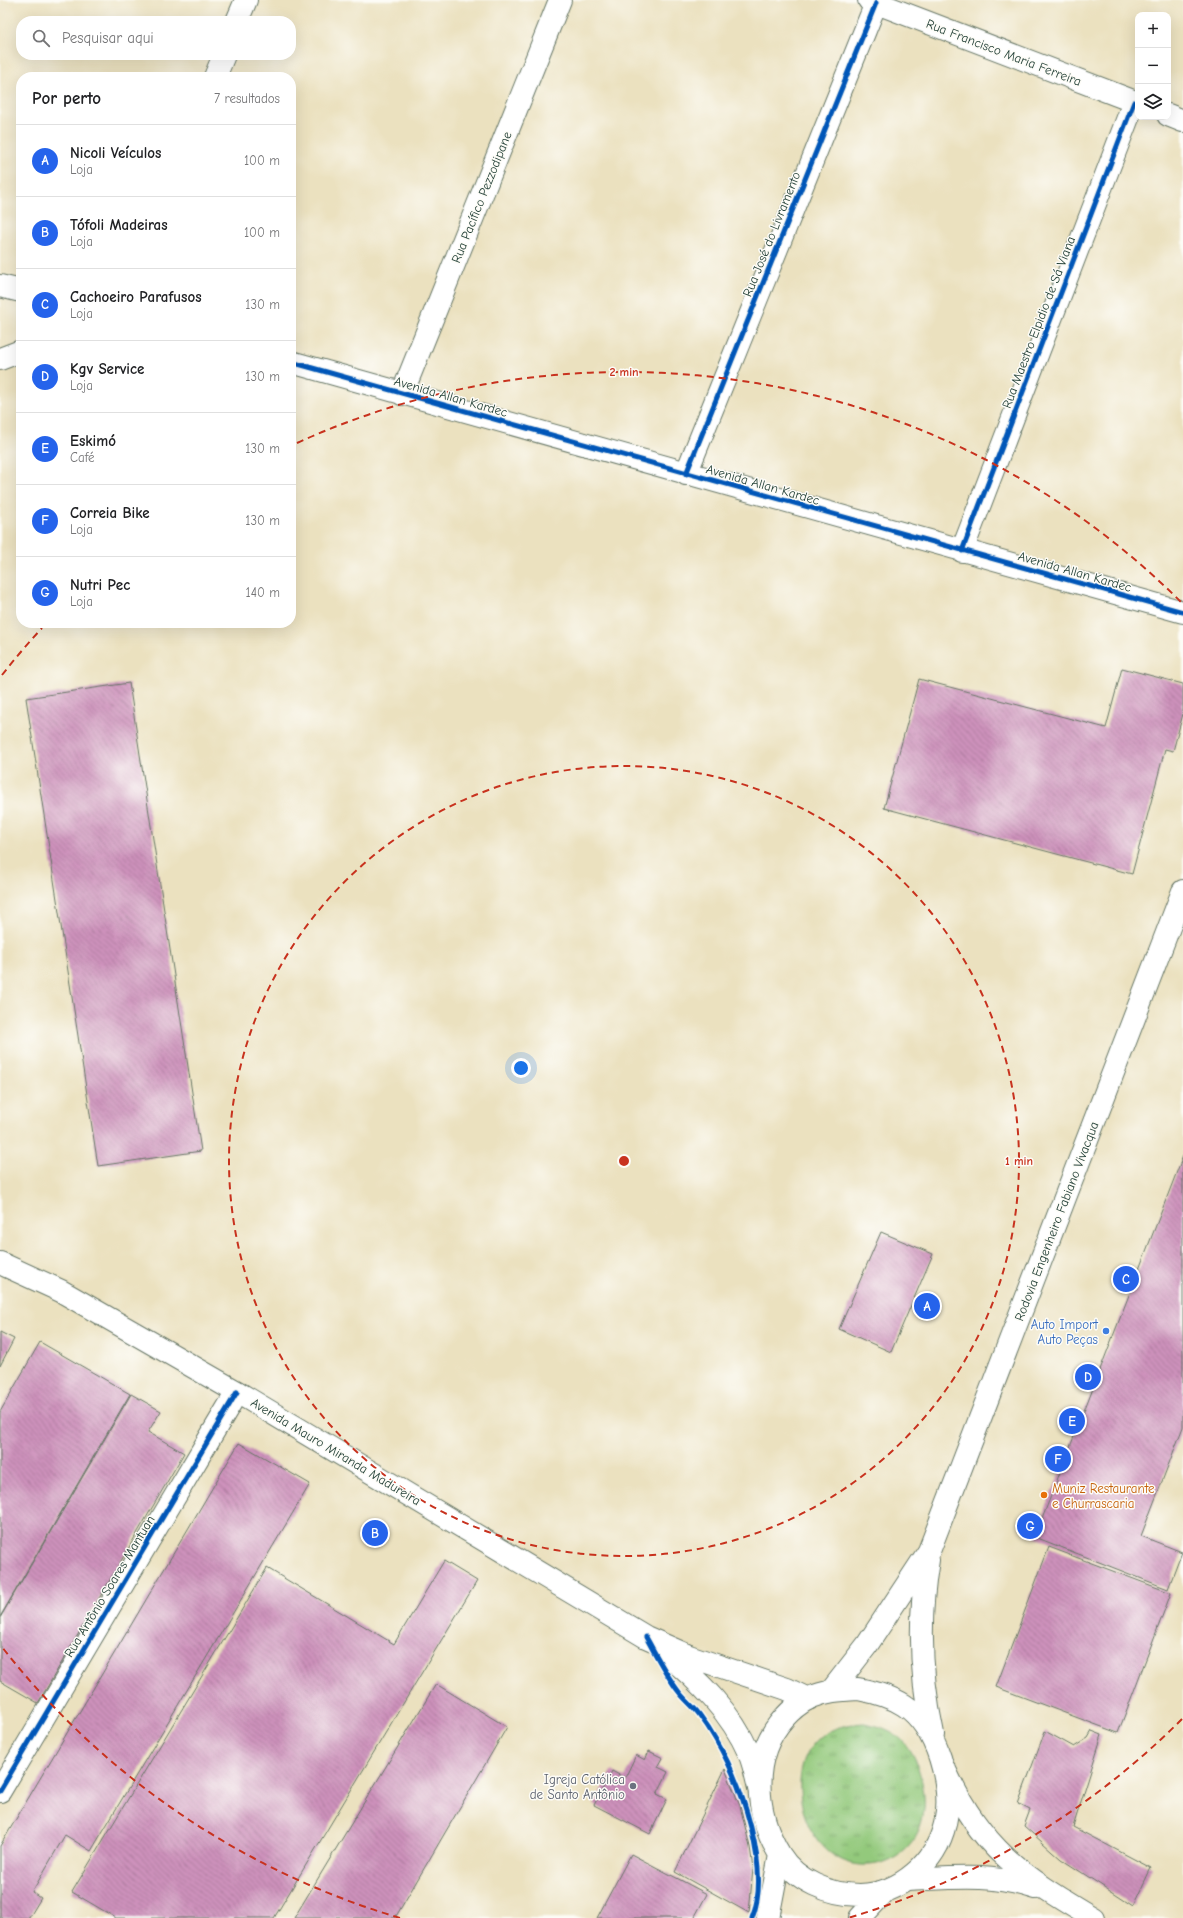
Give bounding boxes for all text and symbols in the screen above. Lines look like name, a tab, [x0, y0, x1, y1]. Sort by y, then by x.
map controls	[1135, 12, 1171, 120]
button: +	[1135, 12, 1171, 48]
search box	[16, 16, 296, 60]
street label: Rua Francisco Maria Ferreira	[924, 16, 1084, 89]
icon: search	[30, 27, 52, 49]
text: Pesquisar aqui	[62, 29, 154, 47]
button: −	[1135, 48, 1171, 84]
button: layers	[1135, 84, 1171, 120]
text: Por perto	[32, 89, 101, 108]
text: 7 resultados	[214, 91, 280, 106]
street label: Rua Pacífico Pezzodipane	[448, 129, 515, 265]
text: Nicoli Veículos	[70, 144, 161, 162]
text: A	[41, 153, 49, 168]
text: 100 m	[244, 153, 280, 168]
text: Loja	[70, 162, 93, 177]
street label: Rua José do Livramento	[739, 169, 804, 299]
text: Tófoli Madeiras	[70, 216, 168, 234]
text: B	[41, 225, 49, 240]
text: 100 m	[244, 225, 280, 240]
text: Loja	[70, 234, 93, 249]
street label: Rua Maestro Elpidio de Sá Viana	[999, 234, 1078, 410]
text: Cachoeiro Parafusos	[70, 288, 202, 306]
text: C	[41, 297, 49, 312]
text: 130 m	[245, 297, 280, 312]
text: Loja	[70, 306, 93, 321]
text: Kgv Service	[70, 360, 144, 378]
text: 2 min	[609, 365, 639, 379]
text: D	[41, 369, 49, 384]
text: 130 m	[245, 369, 280, 384]
street label: Avenida Allan Kardec	[392, 373, 509, 420]
text: Loja	[70, 378, 93, 393]
text: Eskimó	[70, 432, 116, 450]
text: E	[41, 441, 49, 456]
text: 130 m	[245, 441, 280, 456]
text: Café	[70, 450, 94, 465]
street label: Avenida Allan Kardec	[704, 461, 821, 508]
text: Correia Bike	[70, 504, 150, 522]
text: F	[41, 513, 49, 528]
text: 130 m	[245, 513, 280, 528]
text: Loja	[70, 522, 93, 537]
street label: Avenida Allan Kardec	[1016, 548, 1133, 595]
text: Nutri Pec	[70, 576, 130, 594]
text: G	[40, 585, 50, 600]
text: 140 m	[246, 585, 280, 600]
text: Loja	[70, 594, 93, 609]
your location	[511, 1058, 531, 1078]
street label: Rodovia Engenheiro Fabiano Vivacqua	[1011, 1119, 1102, 1323]
centre of rings	[617, 1154, 631, 1168]
text: 1 min	[1005, 1154, 1033, 1168]
pin: C	[1113, 1264, 1139, 1294]
pin: A	[914, 1291, 940, 1321]
place label: Auto Import Auto Peças	[1031, 1317, 1099, 1347]
marker: Auto Import Auto Peças	[1101, 1326, 1111, 1336]
pin: D	[1075, 1362, 1101, 1392]
street label: Avenida Mauro Miranda Madureira	[248, 1395, 423, 1508]
pin: E	[1059, 1406, 1085, 1436]
pin: F	[1045, 1444, 1071, 1474]
place label: Muniz Restaurante e Churrascaria	[1052, 1481, 1155, 1511]
marker: Muniz Restaurante e Churrascaria	[1039, 1490, 1049, 1500]
pin: G	[1017, 1511, 1043, 1541]
street label: Rua Antônio Soares Mantuan	[61, 1513, 158, 1660]
pin: B	[362, 1518, 388, 1548]
place label: Igreja Católica de Santo Antônio	[530, 1772, 625, 1802]
marker: Igreja Católica de Santo Antônio	[628, 1781, 638, 1791]

